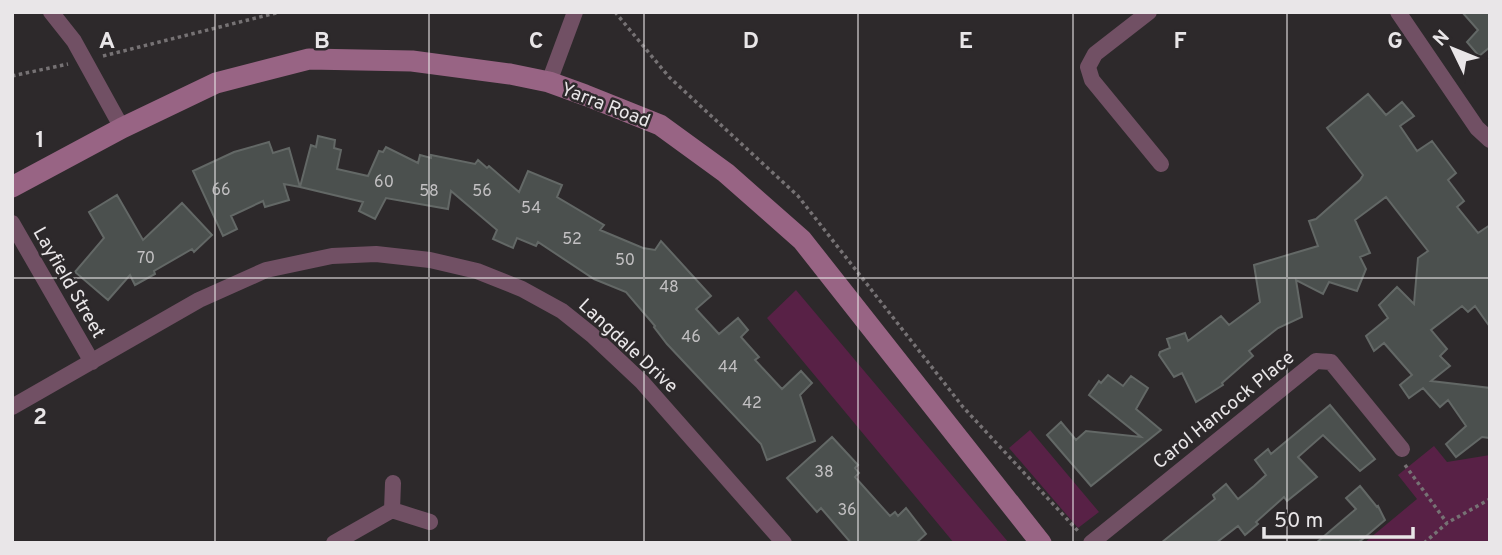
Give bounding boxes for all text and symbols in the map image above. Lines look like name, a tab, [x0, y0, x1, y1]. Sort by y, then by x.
north arrow	[1418, 14, 1488, 84]
text: N	[1429, 26, 1455, 52]
text: A	[99, 28, 115, 57]
text: B	[314, 28, 330, 57]
text: C	[529, 28, 543, 57]
text: D	[743, 28, 759, 57]
text: E	[959, 28, 973, 57]
text: F	[1173, 28, 1187, 57]
text: G	[1387, 28, 1403, 57]
street label: Yarra Road	[557, 78, 653, 134]
text: 1	[35, 127, 45, 156]
house number: 60	[374, 173, 394, 193]
house number: 66	[211, 181, 231, 201]
house number: 58	[419, 182, 439, 202]
house number: 56	[472, 182, 492, 202]
house number: 54	[521, 199, 541, 219]
street label: Layfield Street	[27, 223, 110, 343]
house number: 52	[562, 230, 582, 250]
house number: 70	[137, 249, 155, 269]
house number: 50	[615, 251, 635, 271]
house number: 48	[659, 278, 679, 298]
street label: Langdale Drive	[573, 294, 683, 399]
house number: 46	[681, 328, 701, 348]
street label: Carol Hancock Place	[1149, 346, 1300, 475]
house number: 44	[718, 358, 738, 378]
house number: 42	[742, 394, 762, 414]
text: 2	[33, 404, 47, 433]
house number: 38	[814, 463, 834, 483]
scale bar	[1264, 496, 1413, 540]
house number: 36	[837, 501, 857, 521]
text: 50 m	[1274, 508, 1323, 535]

